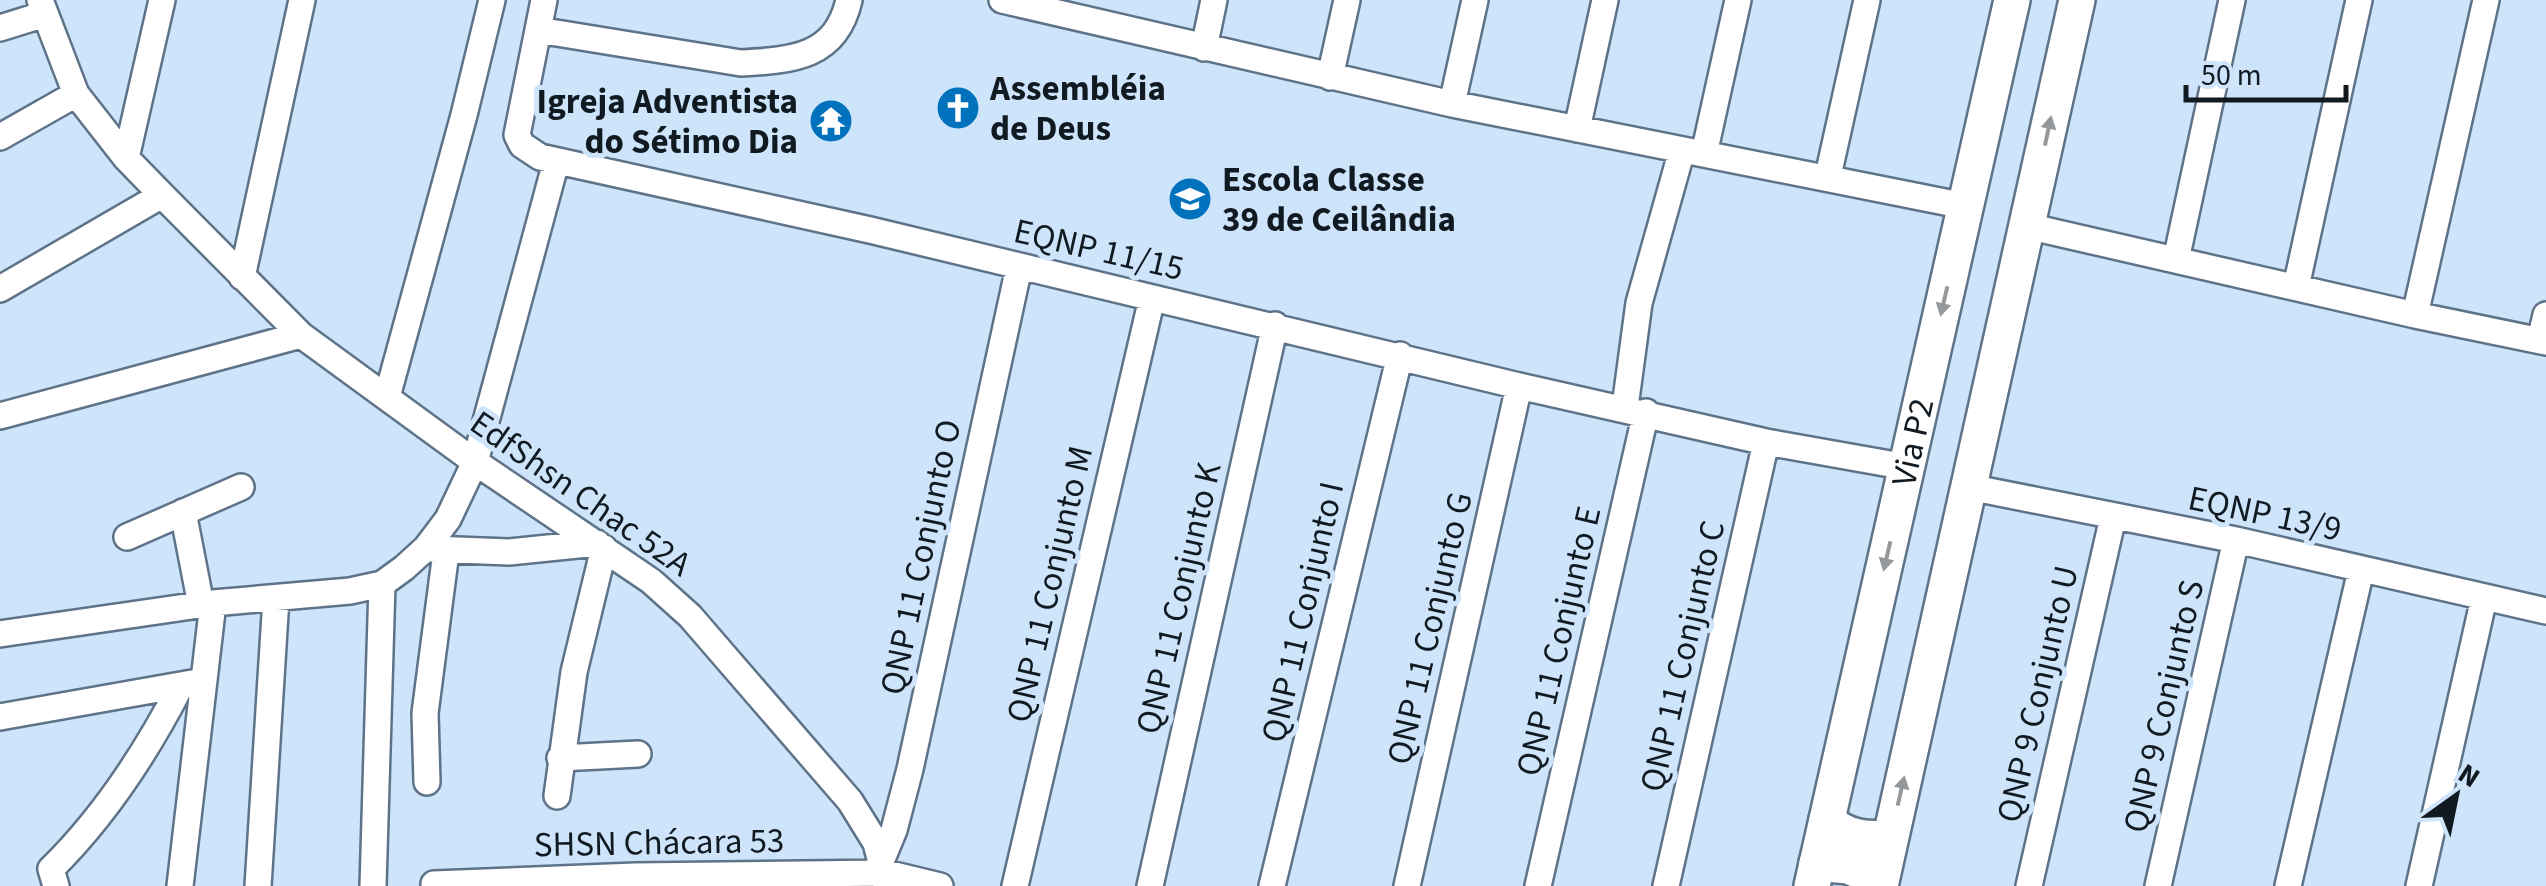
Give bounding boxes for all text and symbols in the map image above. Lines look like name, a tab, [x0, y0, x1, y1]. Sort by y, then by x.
scale bar	[2186, 40, 2346, 102]
text: 50 m	[2201, 54, 2262, 97]
place label: Assembléia de Deus	[989, 64, 1166, 154]
place label: Igreja Adventista do Sétimo Dia	[537, 77, 798, 167]
church icon: Assembléia de Deus	[935, 85, 981, 131]
temple icon: Igreja Adventista do Sétimo Dia	[808, 98, 854, 144]
one-way arrow	[2041, 115, 2056, 146]
place label: Escola Classe 39 de Ceilândia	[1222, 155, 1456, 245]
school or university icon: Escola Classe 39 de Ceilândia	[1167, 176, 1213, 222]
street label: EQNP 11/15	[1009, 206, 1189, 294]
one-way arrow	[1936, 286, 1951, 317]
street label: Via P2	[1879, 394, 1947, 491]
street label: EdfShsn Chac 52A	[460, 399, 701, 589]
street label: QNP 11 Conjunto O	[867, 415, 975, 699]
street label: QNP 11 Conjunto M	[994, 441, 1106, 727]
street label: QNP 11 Conjunto K	[1123, 457, 1235, 739]
street label: EQNP 13/9	[2184, 473, 2346, 555]
street label: QNP 11 Conjunto I	[1249, 477, 1357, 747]
street label: QNP 11 Conjunto G	[1374, 487, 1486, 769]
street label: QNP 11 Conjunto E	[1504, 502, 1614, 781]
street label: QNP 11 Conjunto C	[1627, 516, 1738, 797]
one-way arrow	[1879, 541, 1894, 572]
street label: QNP 9 Conjunto U	[1984, 561, 2092, 827]
street label: QNP 9 Conjunto S	[2111, 575, 2217, 838]
north arrow	[2406, 746, 2506, 846]
text: N	[2450, 754, 2488, 798]
one-way arrow	[1893, 775, 1909, 806]
street label: SHSN Chácara 53	[533, 816, 785, 870]

